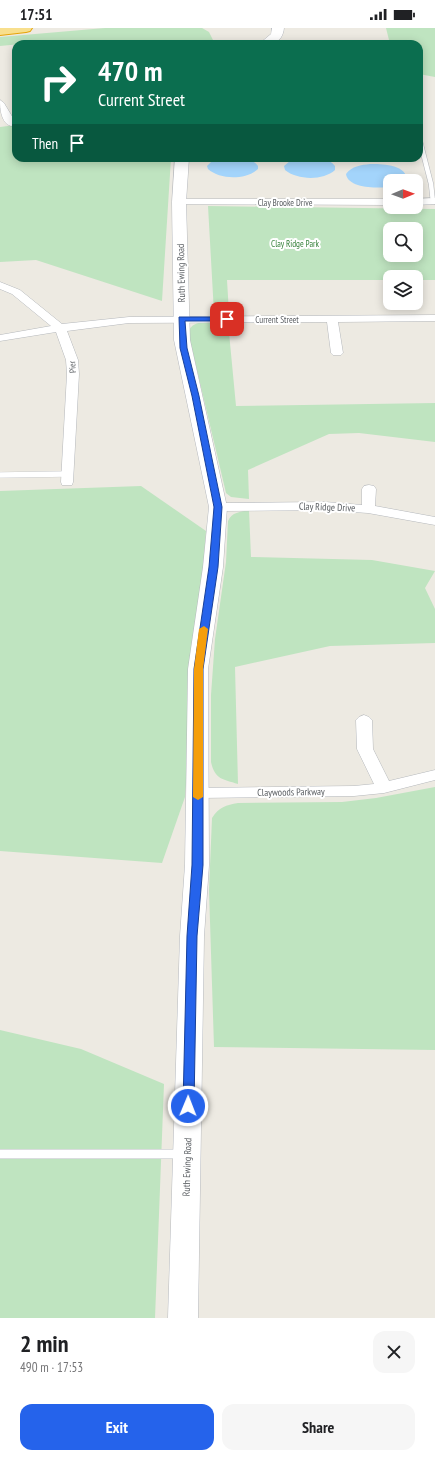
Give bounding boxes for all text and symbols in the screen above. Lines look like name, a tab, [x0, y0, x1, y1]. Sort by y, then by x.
text: 17:51	[20, 5, 52, 24]
text: 470 m	[98, 52, 162, 89]
icon: right	[32, 56, 84, 108]
text: Current Street	[98, 88, 185, 111]
icon: arrive	[66, 132, 88, 154]
text: Then	[32, 134, 58, 153]
north arrow	[383, 174, 423, 214]
map controls	[383, 174, 423, 310]
street label: Clay Brooke Drive	[258, 197, 313, 208]
button: search	[383, 222, 423, 262]
park label: Clay Ridge Park	[271, 238, 319, 249]
street label: Ruth Ewing Road	[174, 244, 188, 302]
button: layers	[383, 270, 423, 310]
pin	[210, 302, 244, 336]
icon: arrive	[216, 308, 238, 330]
street label: Current Street	[255, 314, 299, 325]
street label: Pier	[66, 360, 78, 374]
street label: Clay Ridge Drive	[299, 500, 355, 514]
street label: Claywoods Parkway	[257, 785, 325, 799]
position arrow	[167, 1085, 209, 1127]
street label: Ruth Ewing Road	[179, 1137, 195, 1197]
text: 2 min	[20, 1328, 68, 1359]
button: close	[373, 1331, 415, 1373]
text: 490 m · 17:53	[20, 1359, 83, 1376]
button: Exit	[20, 1404, 214, 1450]
button: Share	[222, 1404, 415, 1450]

